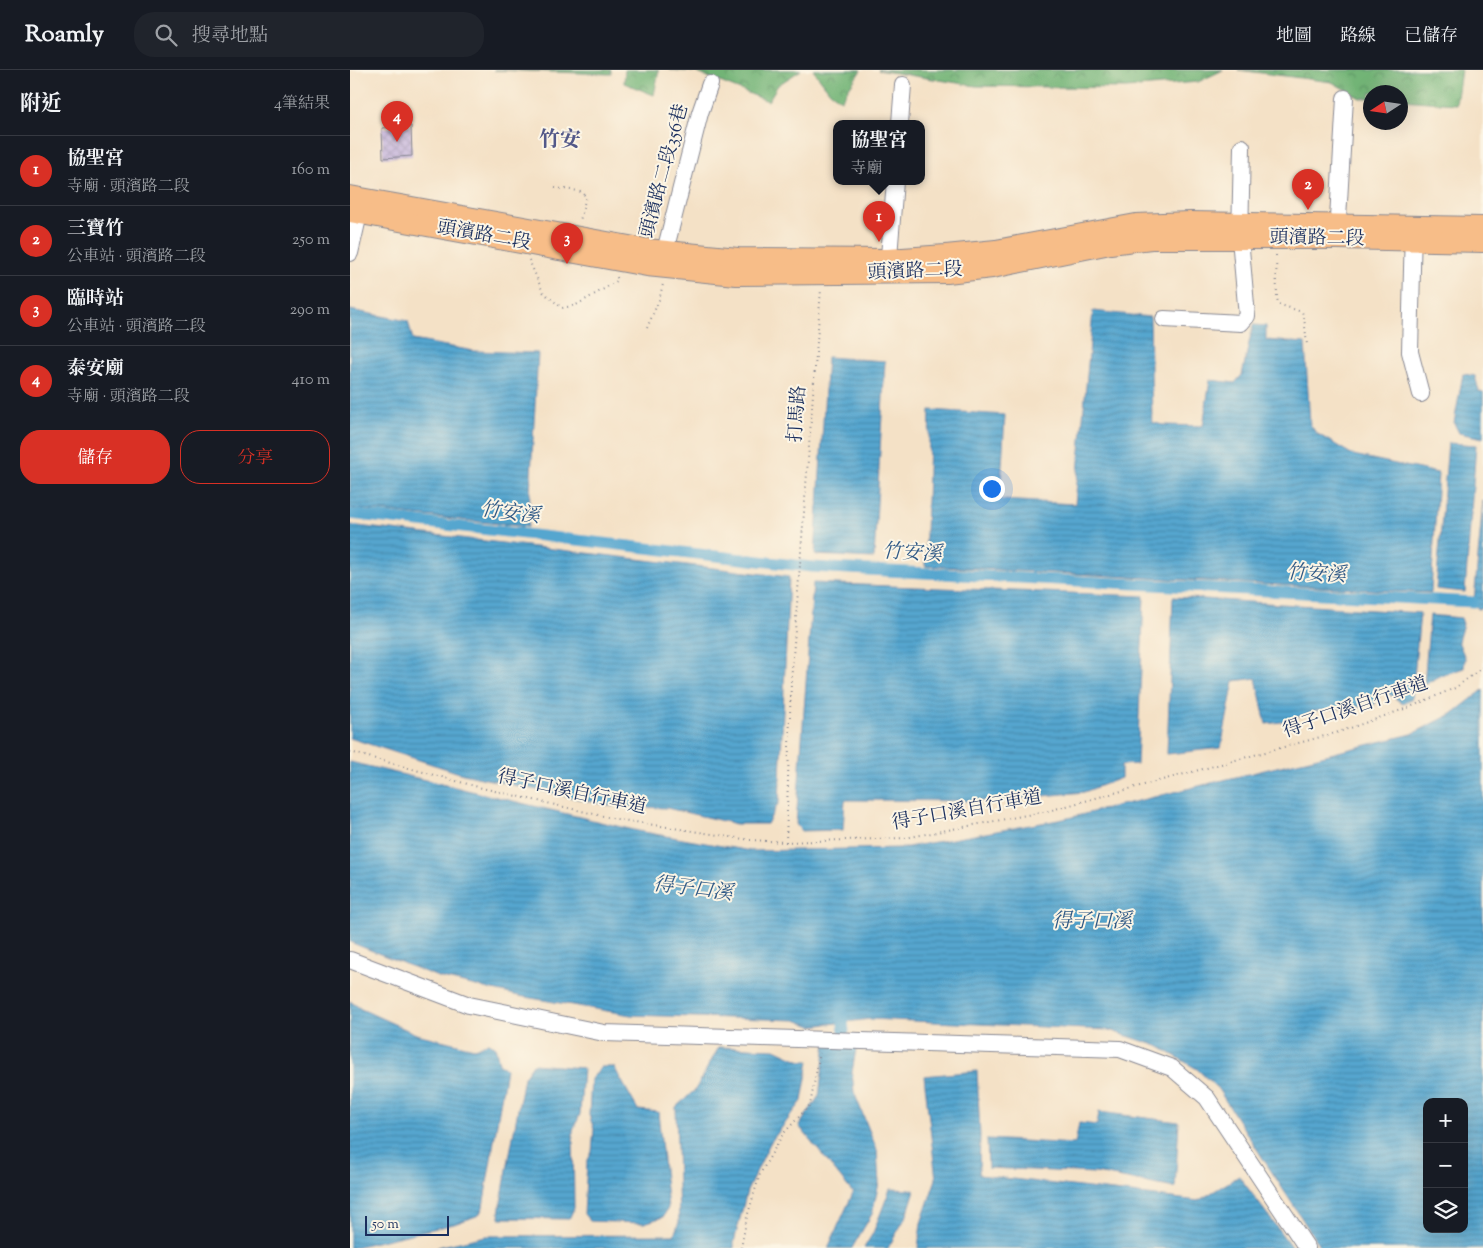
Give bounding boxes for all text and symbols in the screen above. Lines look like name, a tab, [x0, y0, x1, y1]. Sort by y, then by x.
search box	[134, 12, 484, 57]
text: Roamly	[25, 18, 104, 52]
icon: search	[152, 21, 180, 49]
text: 搜尋地點	[192, 23, 268, 50]
text: 地圖	[1276, 24, 1312, 50]
text: 路線	[1340, 24, 1376, 50]
text: 已儲存	[1404, 24, 1458, 50]
north arrow	[1363, 85, 1408, 130]
text: 附近	[20, 90, 62, 120]
text: 4筆結果	[274, 93, 330, 116]
pin: 4	[381, 101, 413, 142]
street label: 頭濱路二段356巷	[634, 101, 696, 241]
popup	[833, 120, 925, 185]
district label: 竹安	[539, 126, 581, 156]
text: 協聖宮	[850, 128, 908, 155]
text: 協聖宮	[67, 146, 124, 173]
text: 寺廟	[850, 158, 883, 181]
text: 1	[33, 159, 39, 182]
text: 160 m	[292, 159, 330, 182]
pin: 2	[1292, 169, 1324, 210]
text: 寺廟 · 頭濱路二段	[67, 176, 190, 199]
pin: 1	[863, 201, 895, 242]
street label: 頭濱路二段	[435, 214, 533, 258]
text: 三寶竹	[67, 216, 124, 243]
pin: 3	[551, 223, 583, 264]
street label: 頭濱路二段	[1269, 225, 1365, 253]
text: 2	[32, 229, 40, 252]
text: 250 m	[292, 229, 330, 252]
text: 公車站 · 頭濱路二段	[67, 246, 206, 269]
street label: 頭濱路二段	[867, 257, 963, 287]
text: 臨時站	[67, 286, 124, 313]
text: 3	[33, 299, 39, 322]
text: 290 m	[290, 299, 330, 322]
text: 公車站 · 頭濱路二段	[67, 316, 206, 339]
text: 泰安廟	[67, 356, 124, 383]
text: 4	[32, 369, 40, 392]
text: 410 m	[292, 369, 330, 392]
street label: 打馬路	[783, 385, 813, 443]
text: 寺廟 · 頭濱路二段	[67, 386, 190, 409]
button: 儲存	[20, 430, 170, 484]
button: 分享	[180, 430, 330, 484]
your location	[979, 476, 1005, 502]
water label: 竹安溪	[478, 496, 544, 532]
water label: 竹安溪	[881, 538, 945, 570]
water label: 竹安溪	[1285, 559, 1349, 591]
street label: 得子口溪自行車道	[1280, 670, 1432, 746]
street label: 得子口溪自行車道	[495, 764, 649, 822]
street label: 得子口溪自行車道	[890, 785, 1044, 837]
water label: 得子口溪	[652, 871, 736, 910]
water label: 得子口溪	[1052, 908, 1134, 937]
map controls	[1423, 1098, 1468, 1233]
button: +	[1423, 1098, 1468, 1143]
button: −	[1423, 1143, 1468, 1188]
button: layers	[1423, 1188, 1468, 1233]
scale bar	[365, 1213, 449, 1236]
text: 50 m	[372, 1215, 399, 1235]

